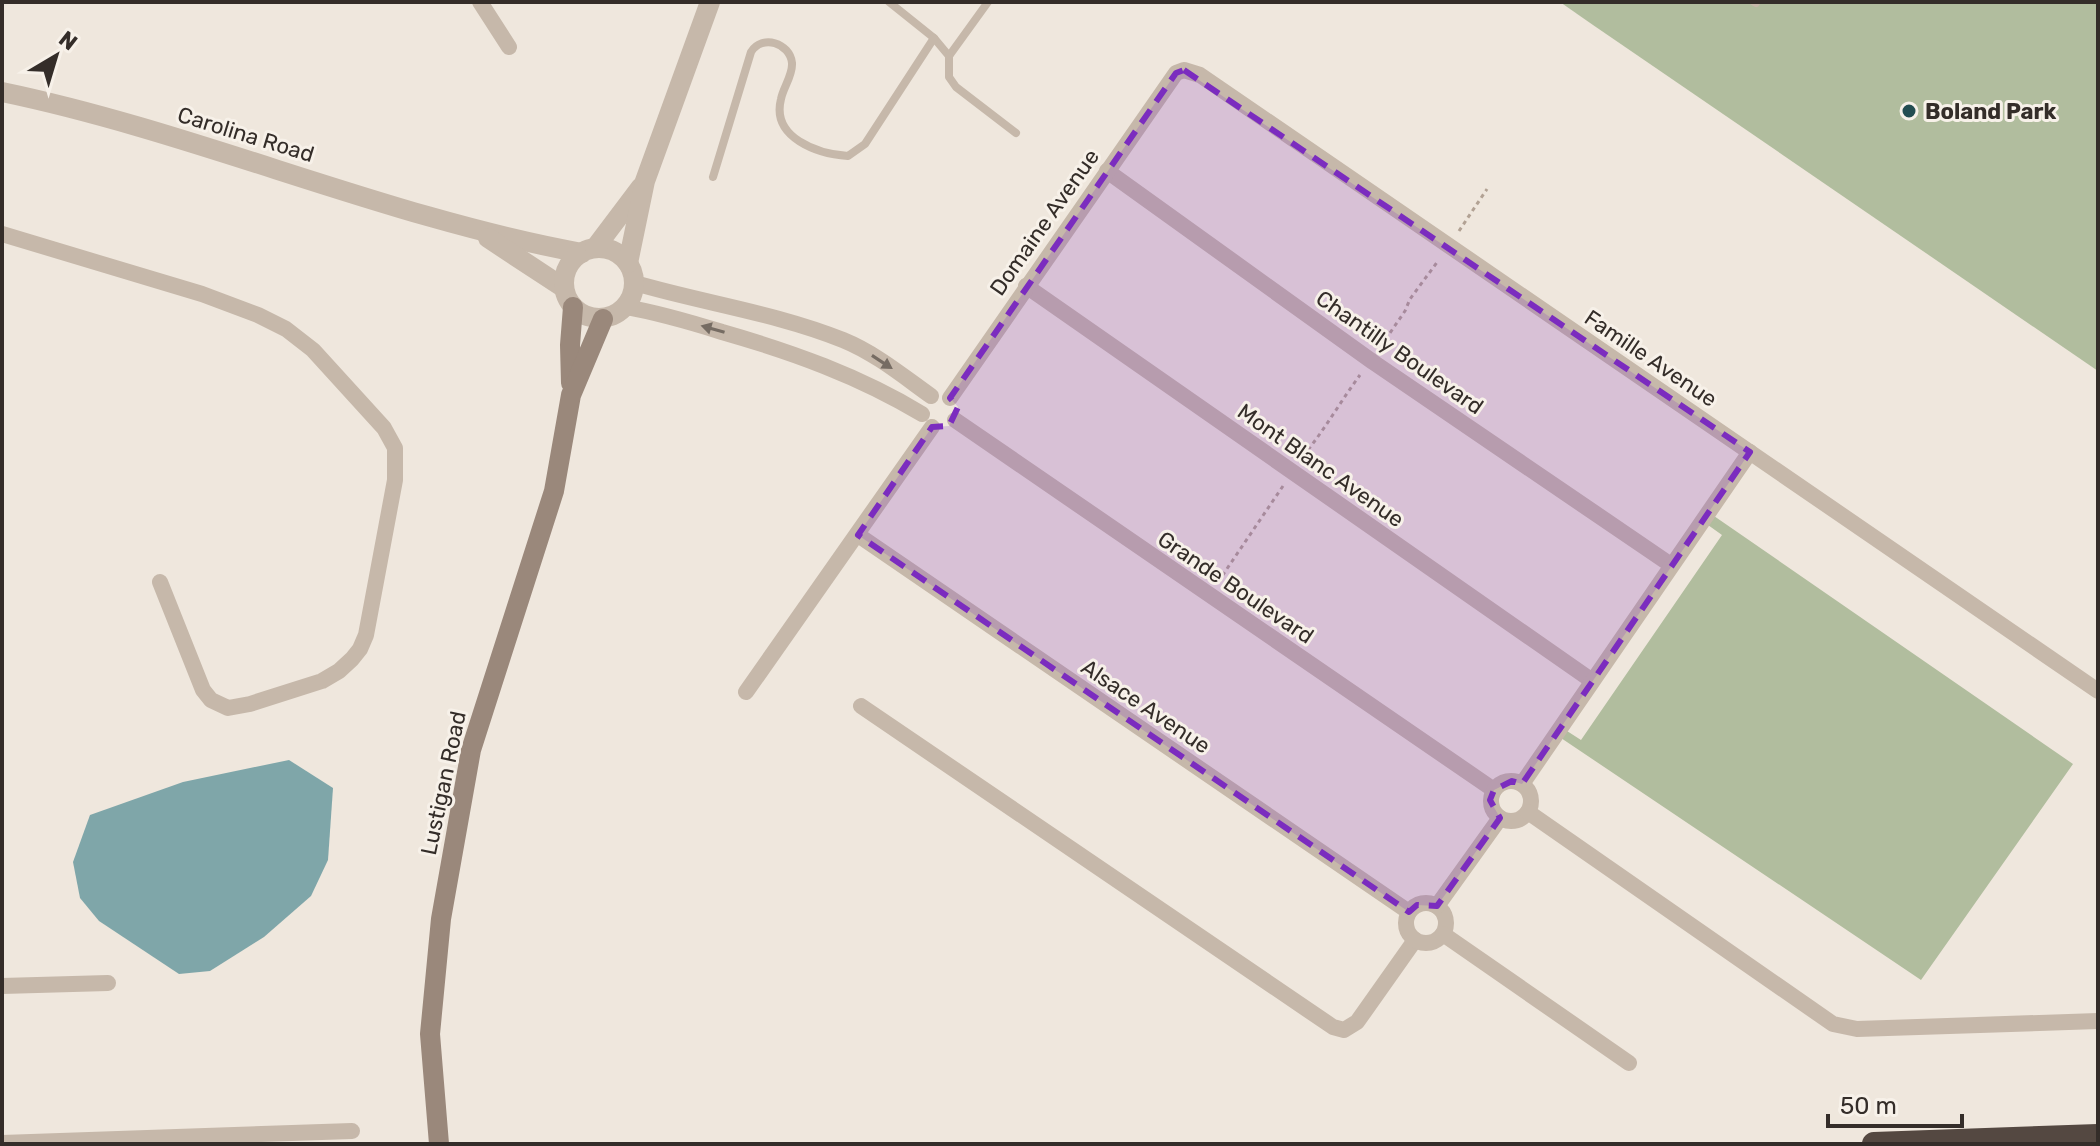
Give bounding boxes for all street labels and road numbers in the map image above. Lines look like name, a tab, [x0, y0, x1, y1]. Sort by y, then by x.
street label: Carolina Road	[174, 101, 317, 168]
street label: Domaine Avenue	[984, 144, 1105, 301]
street label: Chantilly Boulevard	[1311, 285, 1489, 420]
street label: Famille Avenue	[1579, 304, 1722, 413]
street label: Mont Blanc Avenue	[1232, 398, 1409, 533]
street label: Grande Boulevard	[1153, 525, 1319, 650]
street label: Alsace Avenue	[1076, 653, 1215, 759]
street label: Lustigan Road	[415, 709, 472, 858]

